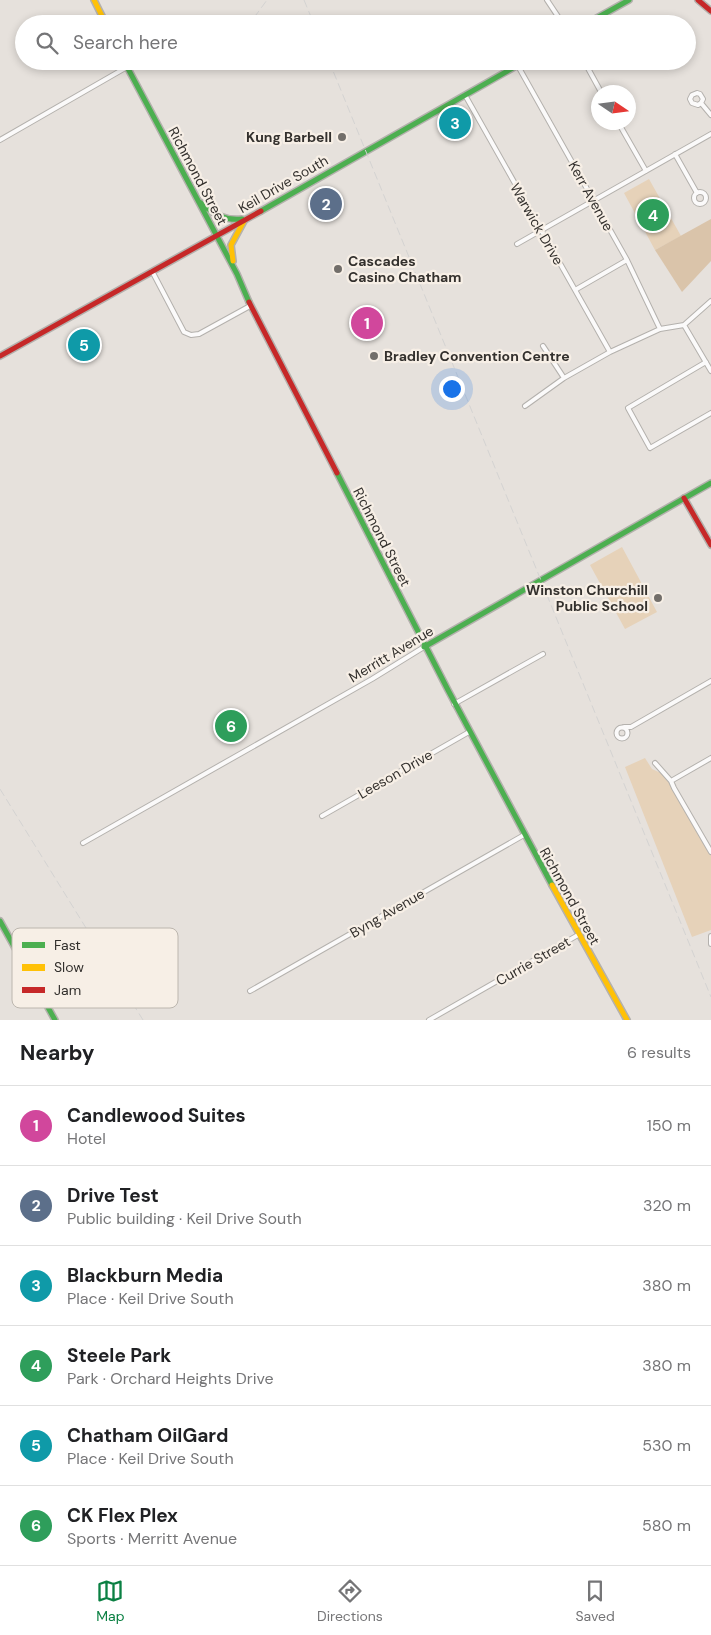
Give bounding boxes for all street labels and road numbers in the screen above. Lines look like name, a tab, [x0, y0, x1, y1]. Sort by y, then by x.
street label: Richmond Street	[165, 124, 231, 228]
street label: Keil Drive South	[235, 151, 331, 217]
street label: Kerr Avenue	[564, 158, 618, 234]
street label: Warwick Drive	[506, 180, 568, 268]
street label: Richmond Street	[349, 484, 415, 590]
street label: Merritt Avenue	[345, 622, 437, 686]
street label: Leeson Drive	[354, 745, 436, 803]
street label: Richmond Street	[536, 844, 604, 948]
street label: Byng Avenue	[346, 884, 428, 942]
street label: Currie Street	[492, 932, 574, 990]

